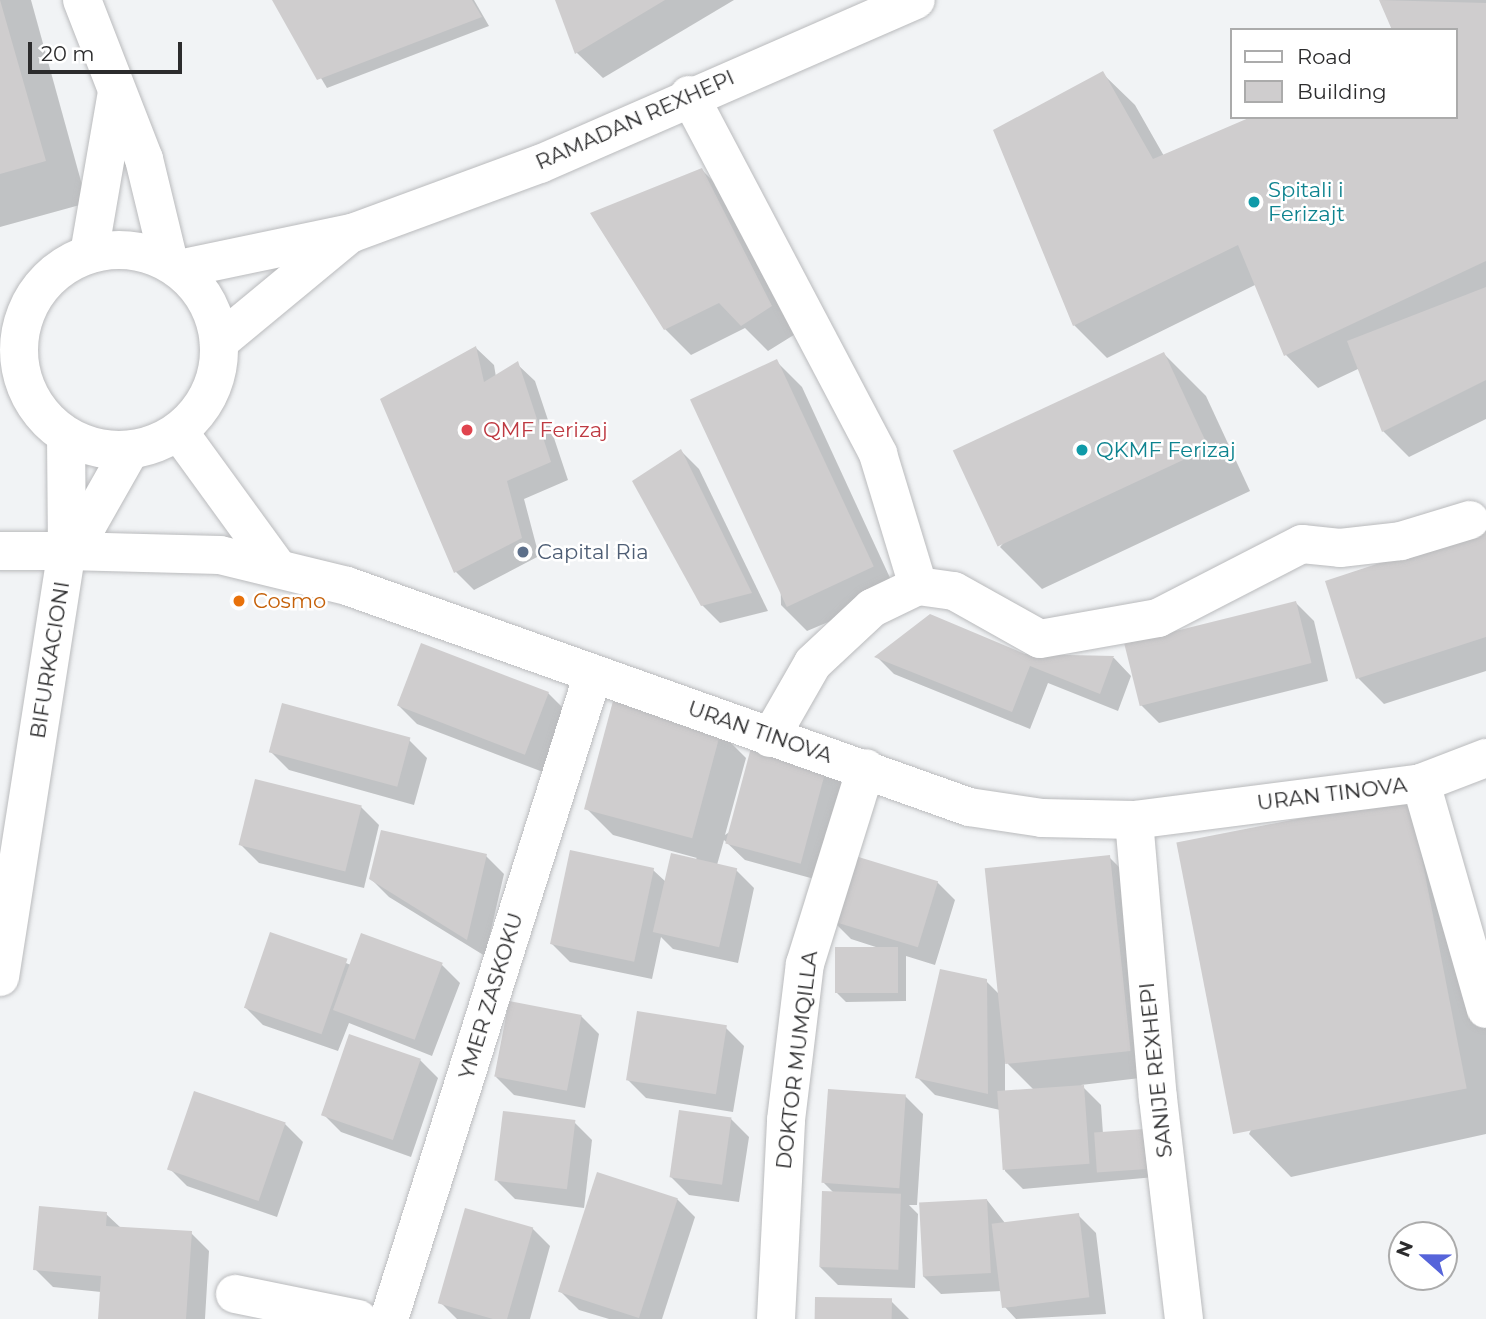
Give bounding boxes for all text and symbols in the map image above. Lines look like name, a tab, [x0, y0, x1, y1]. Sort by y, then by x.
scale bar	[32, 28, 186, 72]
legend	[1230, 28, 1458, 119]
text: 20 m	[41, 41, 95, 66]
text: Road	[1297, 44, 1352, 69]
street label: RAMADAN REXHEPI	[532, 65, 738, 175]
text: Building	[1297, 79, 1387, 104]
place label: Spitali i Ferizajt	[1268, 177, 1345, 227]
marker: Spitali i Ferizajt	[1246, 194, 1262, 210]
place label: QMF Ferizaj	[483, 417, 608, 443]
marker: QMF Ferizaj	[457, 420, 477, 440]
place label: QKMF Ferizaj	[1096, 437, 1236, 463]
marker: QKMF Ferizaj	[1074, 442, 1090, 458]
place label: Capital Ria	[537, 539, 649, 565]
marker: Capital Ria	[515, 544, 531, 560]
street label: BIFURKACIONI	[25, 580, 75, 740]
place label: Cosmo	[253, 588, 326, 614]
marker: Cosmo	[231, 593, 247, 609]
street label: URAN TINOVA	[684, 695, 836, 769]
street label: URAN TINOVA	[1256, 772, 1408, 816]
street label: YMER ZASKOKU	[454, 910, 528, 1082]
street label: DOKTOR MUMQILLA	[771, 949, 823, 1171]
street label: SANIJE REXHEPI	[1134, 981, 1178, 1159]
north arrow	[1388, 1221, 1458, 1291]
text: N	[1391, 1238, 1418, 1260]

